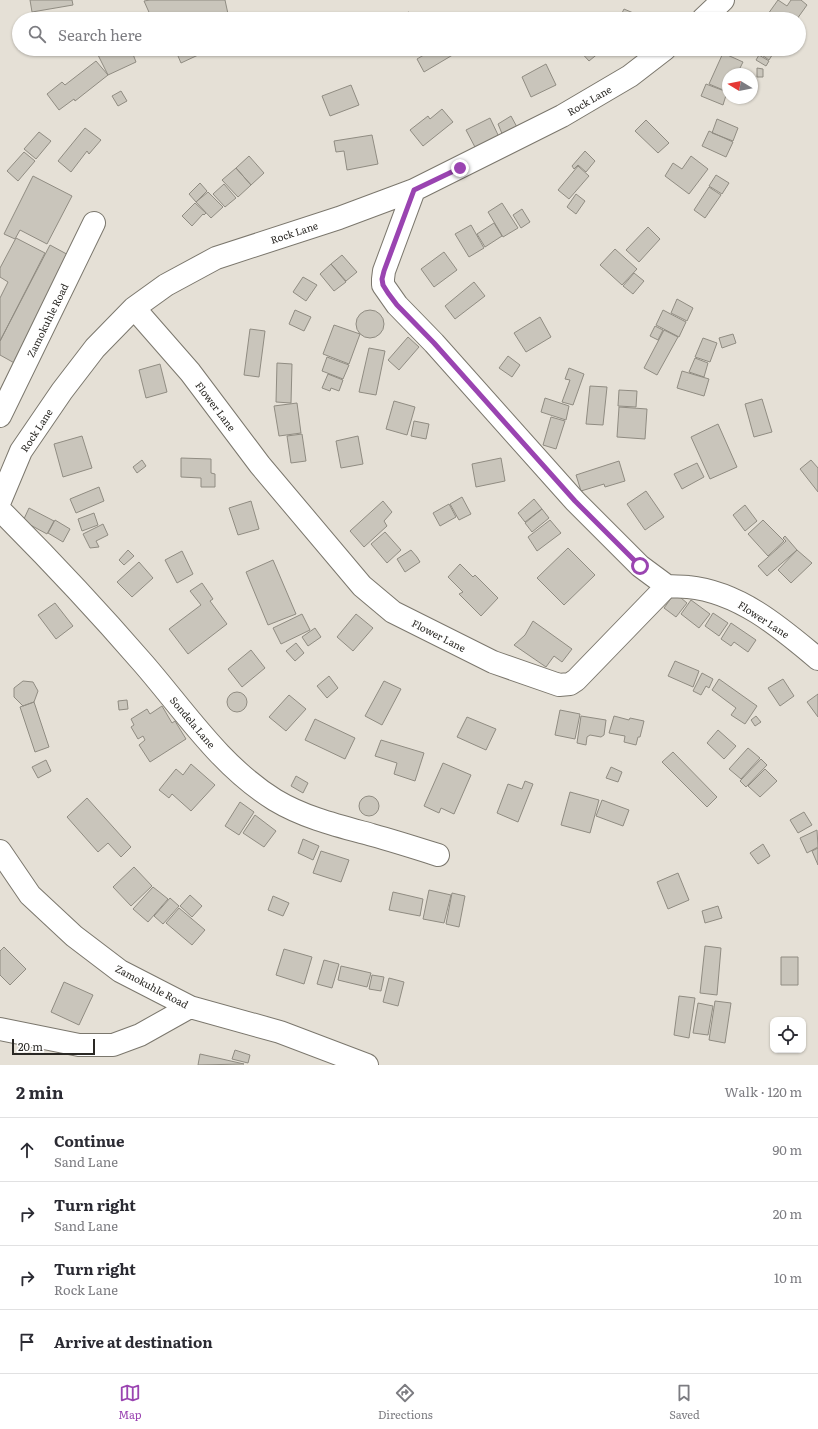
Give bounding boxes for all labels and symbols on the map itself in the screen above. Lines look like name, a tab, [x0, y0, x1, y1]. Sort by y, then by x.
north arrow	[722, 68, 758, 104]
street label: Rock Lane	[564, 81, 614, 119]
route end	[451, 159, 469, 177]
street label: Rock Lane	[268, 217, 320, 247]
street label: Zamokuhle Road	[23, 280, 71, 360]
street label: Flower Lane	[192, 378, 240, 434]
street label: Rock Lane	[16, 405, 56, 455]
route start	[631, 557, 649, 575]
street label: Flower Lane	[735, 597, 793, 641]
street label: Flower Lane	[409, 615, 469, 655]
street label: Sondela Lane	[167, 693, 219, 751]
street label: Zamokuhle Road	[113, 960, 191, 1012]
scale bar	[12, 1037, 95, 1056]

